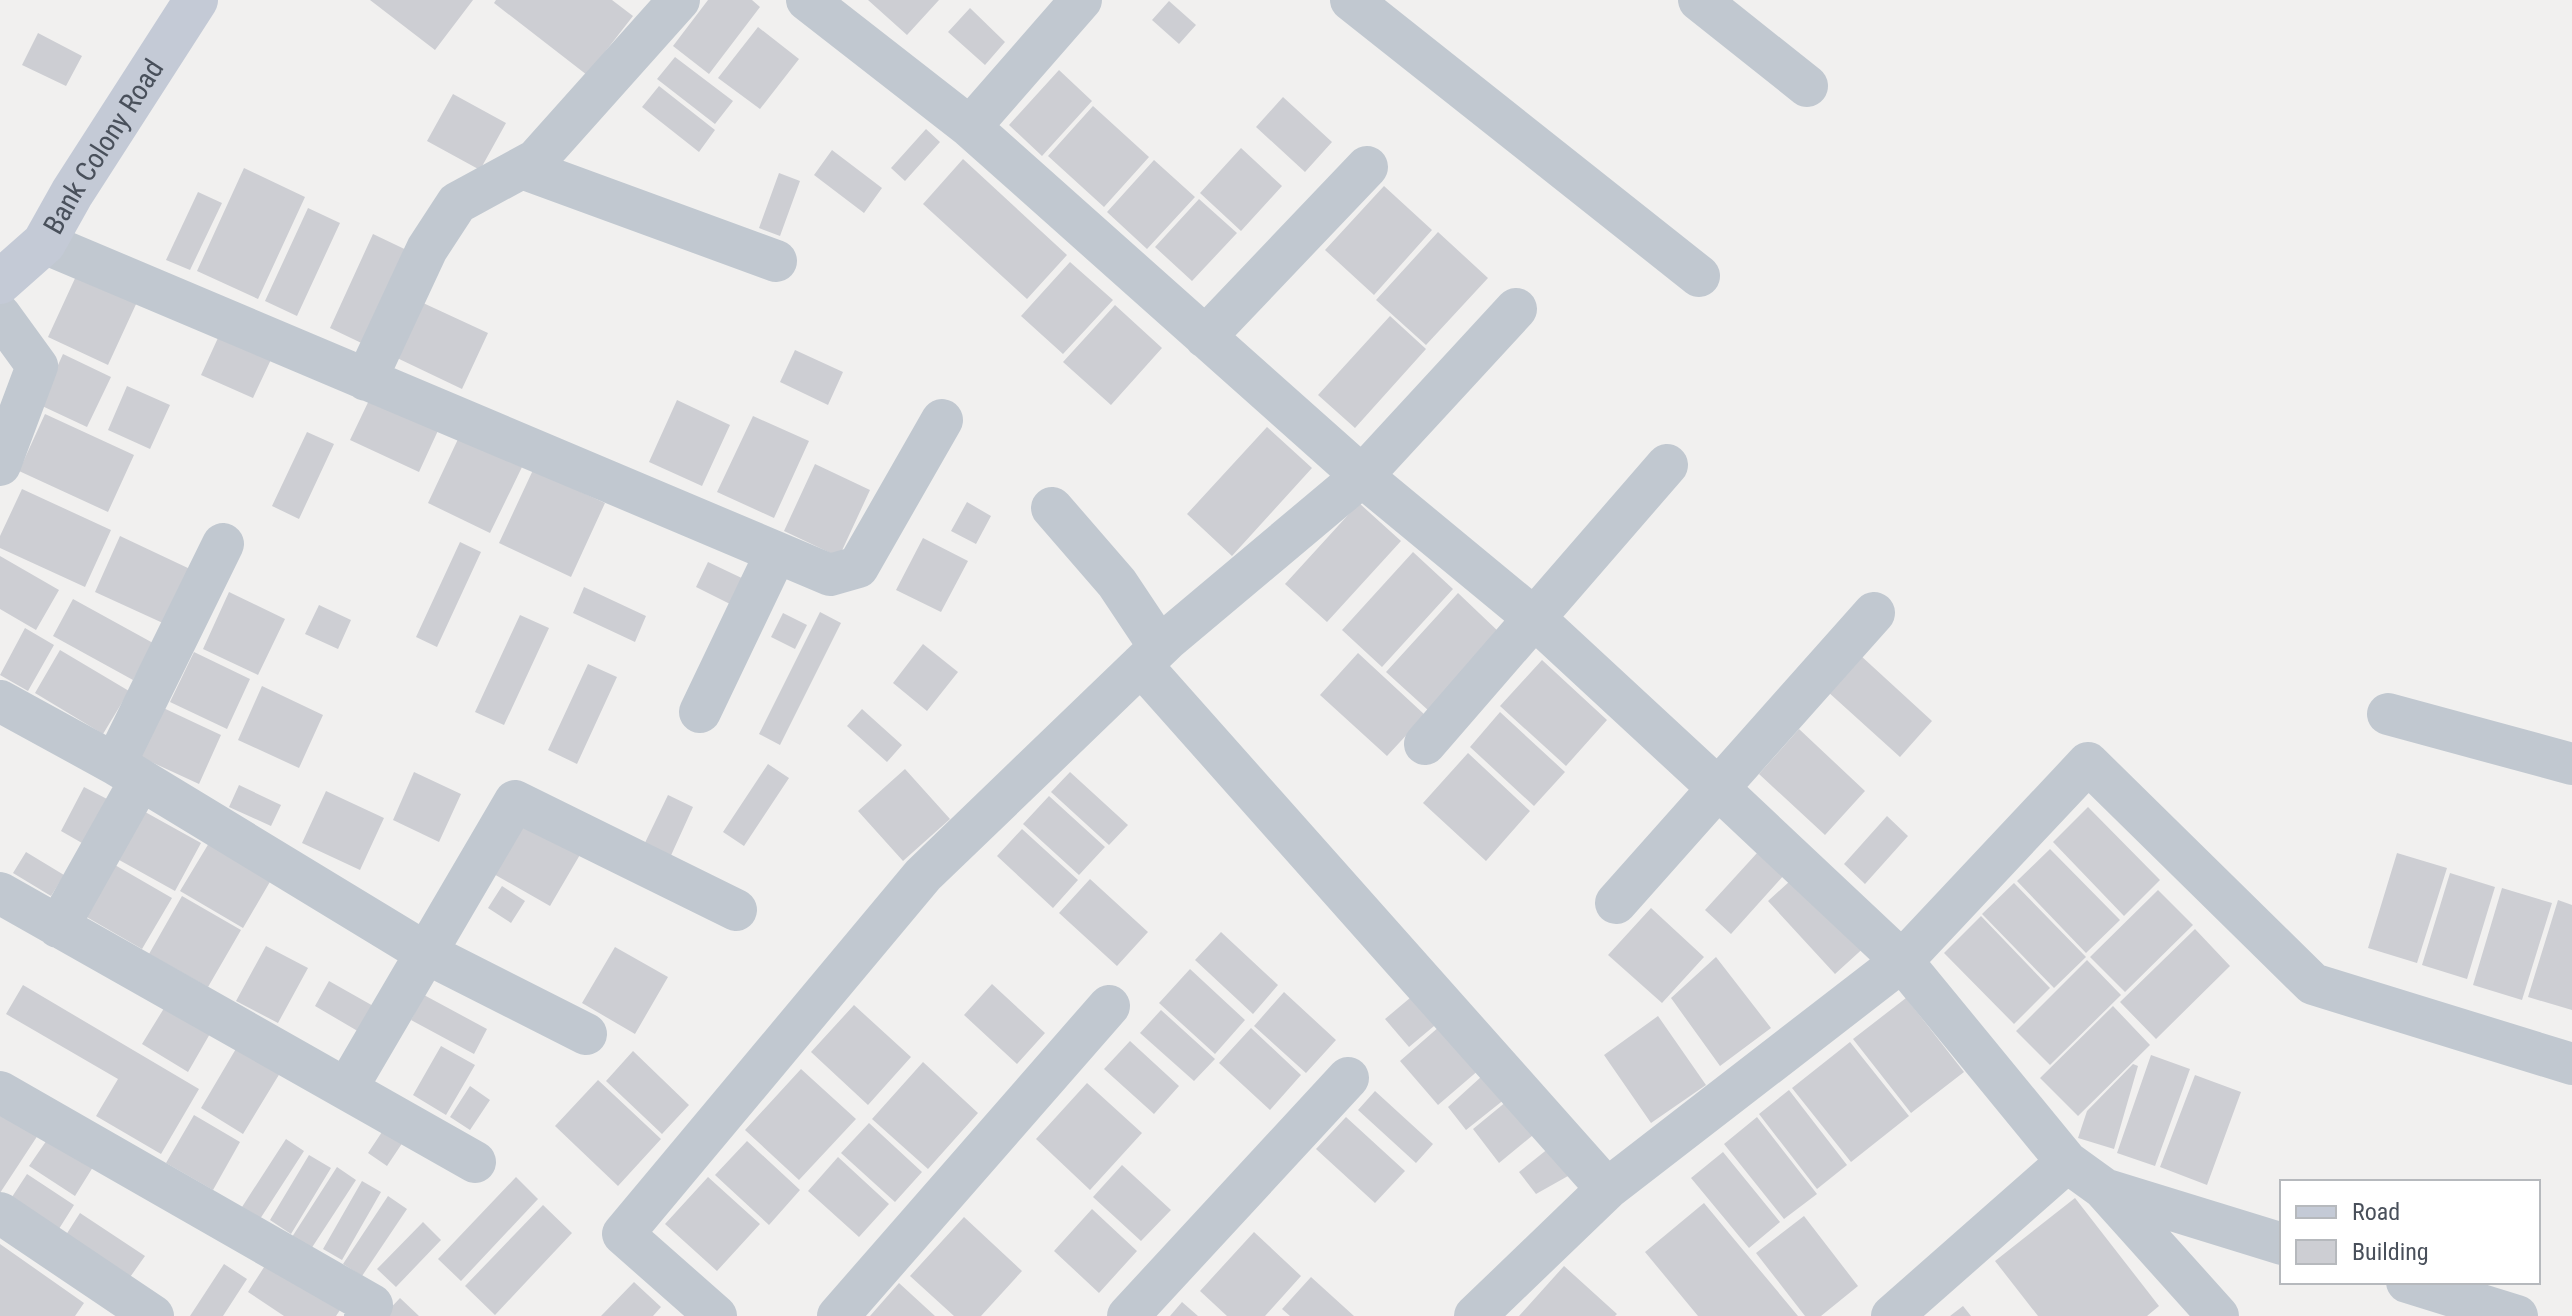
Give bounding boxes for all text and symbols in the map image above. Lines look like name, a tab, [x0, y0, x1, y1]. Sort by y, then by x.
street label: Bank Colony Road	[36, 53, 170, 239]
legend	[2280, 1180, 2540, 1284]
text: Road	[2352, 1198, 2400, 1226]
text: Building	[2352, 1238, 2429, 1266]

